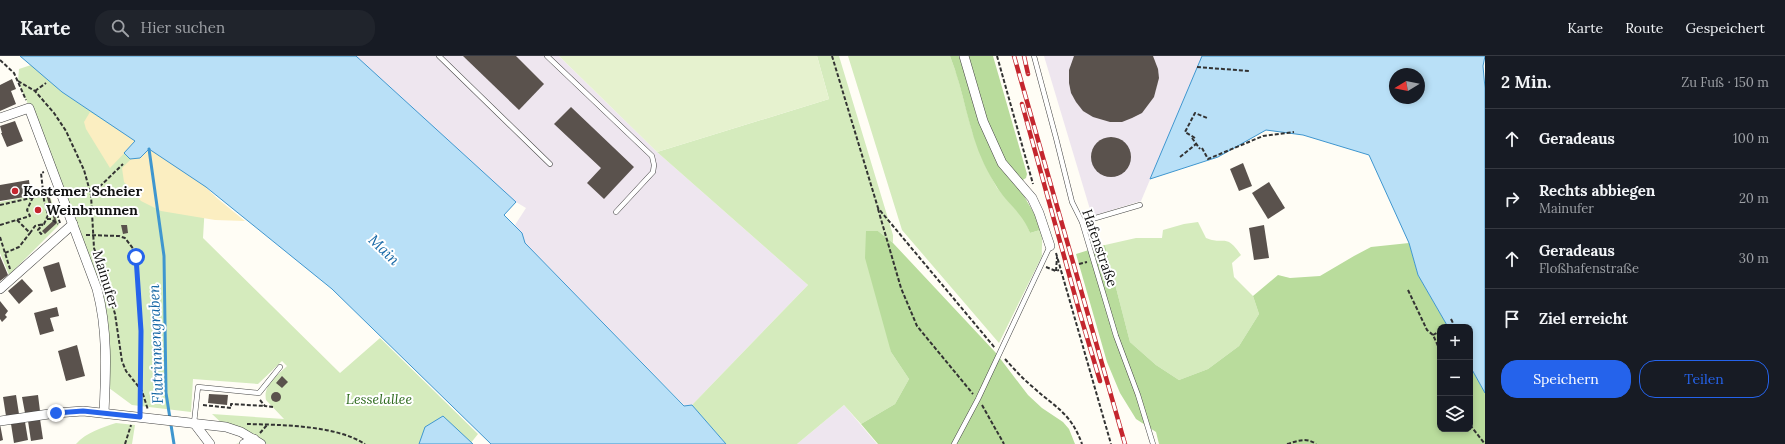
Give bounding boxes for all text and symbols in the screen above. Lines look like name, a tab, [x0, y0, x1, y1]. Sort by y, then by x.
search box	[95, 10, 375, 46]
text: Karte	[20, 16, 71, 40]
icon: search	[109, 17, 131, 39]
text: Hier suchen	[141, 18, 225, 37]
text: Karte	[1567, 19, 1603, 37]
text: Route	[1625, 19, 1663, 37]
text: Gespeichert	[1685, 19, 1765, 37]
north arrow	[1389, 68, 1425, 104]
text: 2 Min.	[1501, 71, 1551, 93]
text: Zu Fuß · 150 m	[1681, 74, 1769, 91]
icon: ahead	[1501, 128, 1523, 150]
text: Geradeaus	[1539, 129, 1615, 148]
text: 100 m	[1733, 130, 1769, 147]
text: Rechts abbiegen	[1539, 181, 1655, 200]
place label: Kostemer Scheier	[23, 182, 142, 200]
marker: Kostemer Scheier	[10, 186, 20, 196]
icon: right	[1501, 188, 1523, 210]
text: 20 m	[1739, 190, 1769, 207]
text: Mainufer	[1539, 200, 1594, 217]
place label: Weinbrunnen	[46, 201, 138, 219]
marker: Weinbrunnen	[33, 205, 43, 215]
street label: Hafenstraße	[1078, 207, 1122, 290]
water label: Main	[365, 230, 404, 269]
text: Geradeaus	[1539, 241, 1615, 260]
street label: Mainufer	[89, 248, 123, 310]
route start	[127, 248, 145, 266]
icon: ahead	[1501, 248, 1523, 270]
text: 30 m	[1739, 250, 1769, 267]
text: Floßhafenstraße	[1539, 260, 1639, 277]
water label: Flutrinnengraben	[144, 283, 167, 404]
icon: arrive	[1501, 308, 1523, 330]
text: Ziel erreicht	[1539, 309, 1628, 328]
map controls	[1437, 324, 1473, 432]
button: +	[1437, 324, 1473, 360]
button: −	[1437, 360, 1473, 396]
button: Speichern	[1501, 360, 1631, 398]
button: Teilen	[1639, 360, 1769, 398]
park label: Lesselallee	[346, 390, 412, 408]
button: layers	[1437, 396, 1473, 432]
route end	[47, 404, 65, 422]

